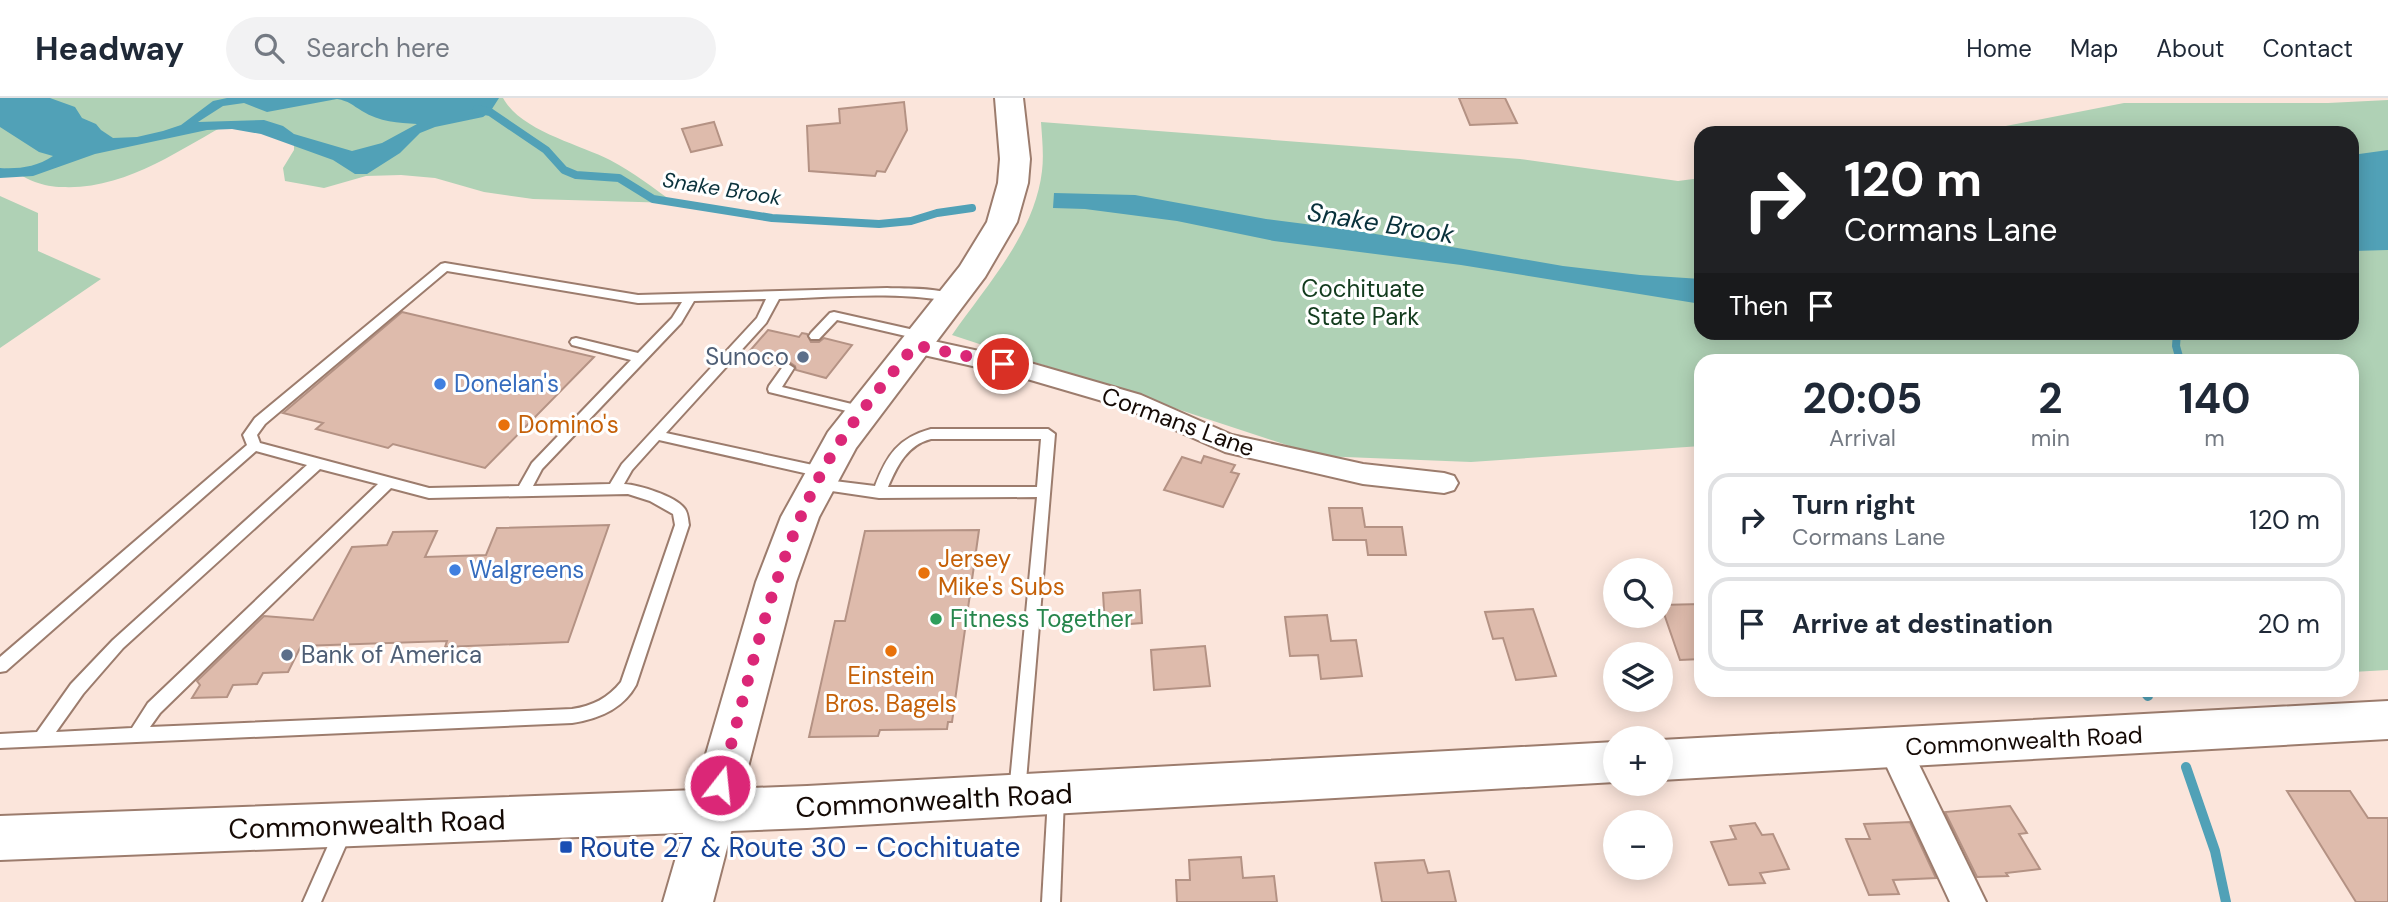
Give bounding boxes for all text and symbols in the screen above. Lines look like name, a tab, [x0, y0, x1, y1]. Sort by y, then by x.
search box	[226, 17, 716, 80]
text: Headway	[35, 27, 184, 70]
icon: search	[250, 29, 288, 67]
text: Search here	[306, 31, 450, 65]
text: Home	[1966, 33, 2032, 64]
text: Map	[2070, 33, 2118, 64]
text: About	[2156, 33, 2225, 64]
text: Contact	[2263, 33, 2353, 64]
text: 120 m	[1844, 147, 1982, 211]
icon: right	[1729, 154, 1820, 245]
water label: Snake Brook	[661, 166, 784, 212]
water label: Snake Brook	[1305, 195, 1458, 252]
text: Cormans Lane	[1844, 209, 2057, 251]
park label: Cochituate State Park	[1301, 273, 1425, 332]
icon: arrive	[1802, 287, 1840, 325]
text: Then	[1729, 289, 1788, 323]
pin	[973, 334, 1033, 394]
place label: Sunoco	[705, 341, 789, 372]
icon: arrive	[984, 345, 1022, 383]
marker: Sunoco	[795, 349, 811, 365]
place label: Donelan's	[454, 368, 559, 399]
text: 20:05	[1802, 371, 1922, 426]
text: 2	[2038, 371, 2063, 426]
text: 140	[2178, 371, 2251, 426]
marker: Donelan's	[432, 376, 448, 392]
street label: Cormans Lane	[1098, 380, 1259, 463]
place label: Domino's	[518, 409, 619, 440]
marker: Domino's	[496, 417, 512, 433]
text: Arrival	[1829, 423, 1896, 453]
text: min	[2031, 423, 2070, 453]
text: m	[2204, 423, 2225, 453]
text: Turn right	[1792, 488, 1916, 522]
icon: right	[1733, 501, 1771, 539]
text: 120 m	[2249, 503, 2320, 537]
text: Cormans Lane	[1792, 522, 1945, 552]
place label: Jersey Mike's Subs	[938, 543, 1065, 602]
place label: Walgreens	[469, 554, 584, 585]
map controls	[1603, 558, 1673, 880]
button: search	[1603, 558, 1673, 628]
marker: Walgreens	[447, 562, 463, 578]
marker: Jersey Mike's Subs	[916, 565, 932, 581]
place label: Fitness Together	[950, 603, 1133, 634]
icon: arrive	[1733, 605, 1771, 643]
text: Arrive at destination	[1792, 607, 2053, 641]
text: 20 m	[2257, 607, 2320, 641]
marker: Fitness Together	[928, 611, 944, 627]
place label: Bank of America	[301, 639, 482, 670]
button: layers	[1603, 642, 1673, 712]
marker: Einstein Bros. Bagels	[883, 643, 899, 659]
marker: Bank of America	[279, 647, 295, 663]
place label: Einstein Bros. Bagels	[825, 660, 957, 719]
street label: Commonwealth Road	[1905, 719, 2143, 762]
button: +	[1603, 726, 1673, 796]
position arrow	[683, 748, 757, 822]
street label: Commonwealth Road	[795, 775, 1073, 826]
street label: Commonwealth Road	[228, 801, 506, 848]
button: −	[1603, 810, 1673, 880]
place label: Route 27 & Route 30 - Cochituate	[580, 829, 1020, 866]
marker: Route 27 & Route 30 - Cochituate	[558, 839, 574, 855]

